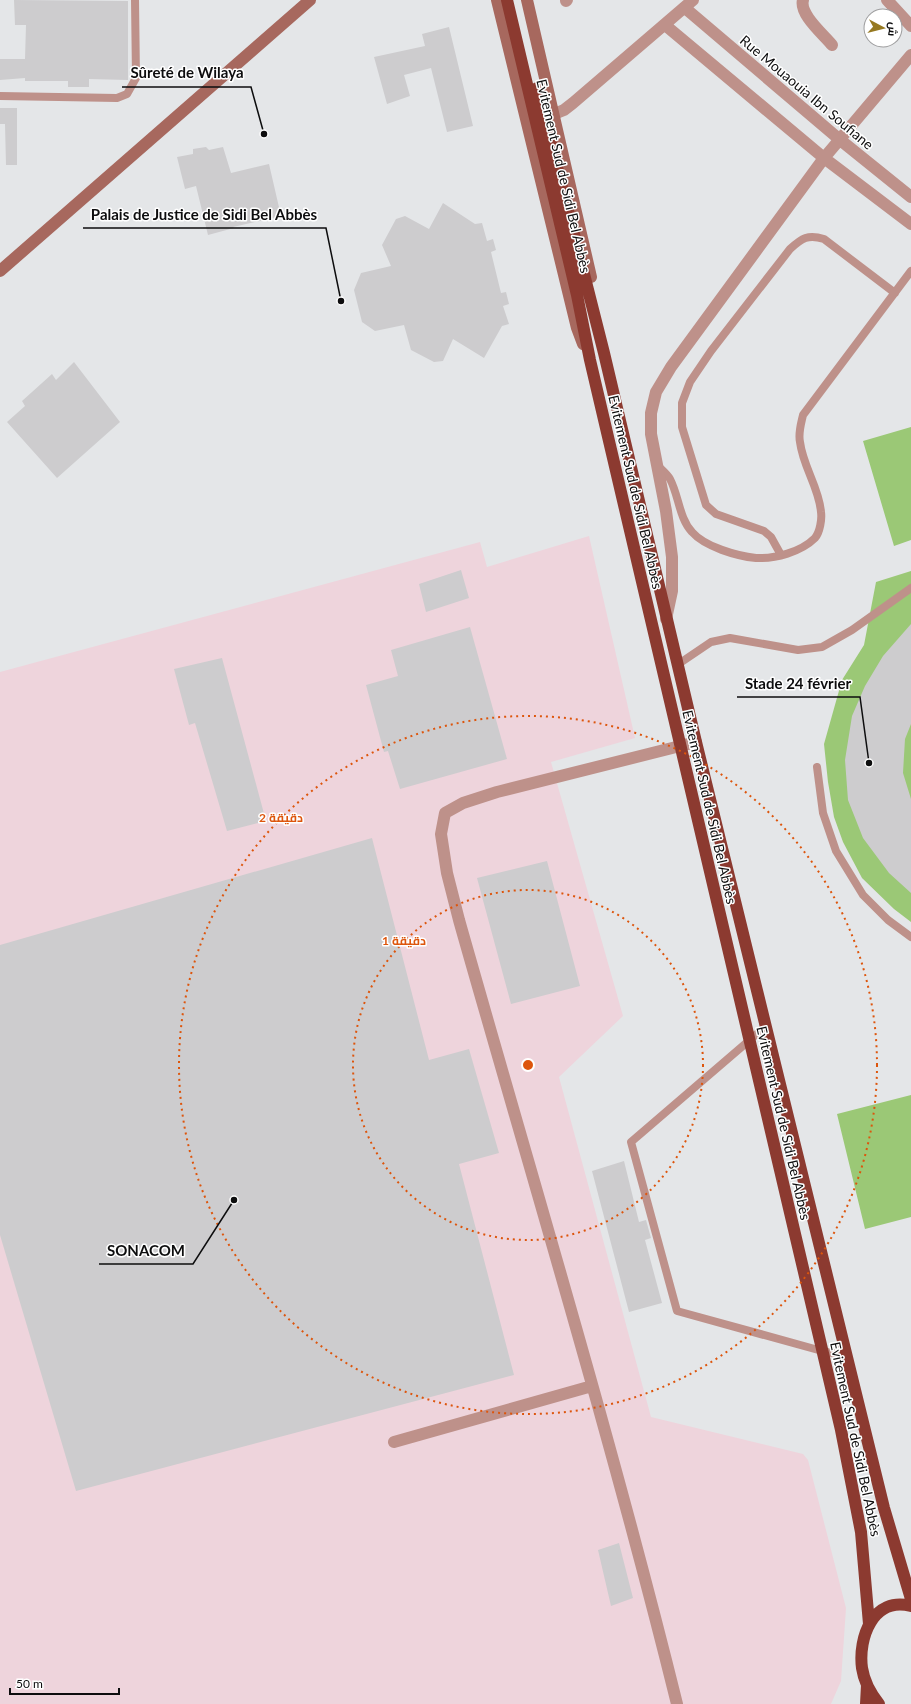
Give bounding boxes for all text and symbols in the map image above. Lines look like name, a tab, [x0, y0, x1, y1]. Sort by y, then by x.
north arrow	[863, 8, 903, 48]
text: ش	[885, 21, 901, 37]
street label: Rue Mouaouia Ibn Soufiane	[737, 31, 877, 153]
callout: Sûreté de Wilaya	[122, 60, 251, 87]
text: Sûreté de Wilaya	[130, 63, 244, 81]
street label: Evitement Sud de Sidi Bel Abbès	[533, 77, 595, 275]
callout: Palais de Justice de Sidi Bel Abbès	[83, 201, 326, 228]
text: Palais de Justice de Sidi Bel Abbès	[91, 205, 318, 223]
street label: Evitement Sud de Sidi Bel Abbès	[605, 393, 667, 591]
callout: Stade 24 février	[737, 670, 860, 697]
text: Stade 24 février	[745, 674, 852, 692]
street label: Evitement Sud de Sidi Bel Abbès	[679, 708, 741, 906]
text: 2 دقيقة	[259, 810, 303, 825]
text: 1 دقيقة	[382, 933, 426, 948]
street label: Evitement Sud de Sidi Bel Abbès	[753, 1024, 815, 1222]
centre of rings	[521, 1058, 535, 1072]
callout: SONACOM	[99, 1237, 193, 1264]
text: SONACOM	[107, 1241, 185, 1259]
street label: Evitement Sud de Sidi Bel Abbès	[827, 1340, 885, 1538]
scale bar	[10, 1670, 119, 1696]
text: 50 m	[16, 1676, 43, 1691]

